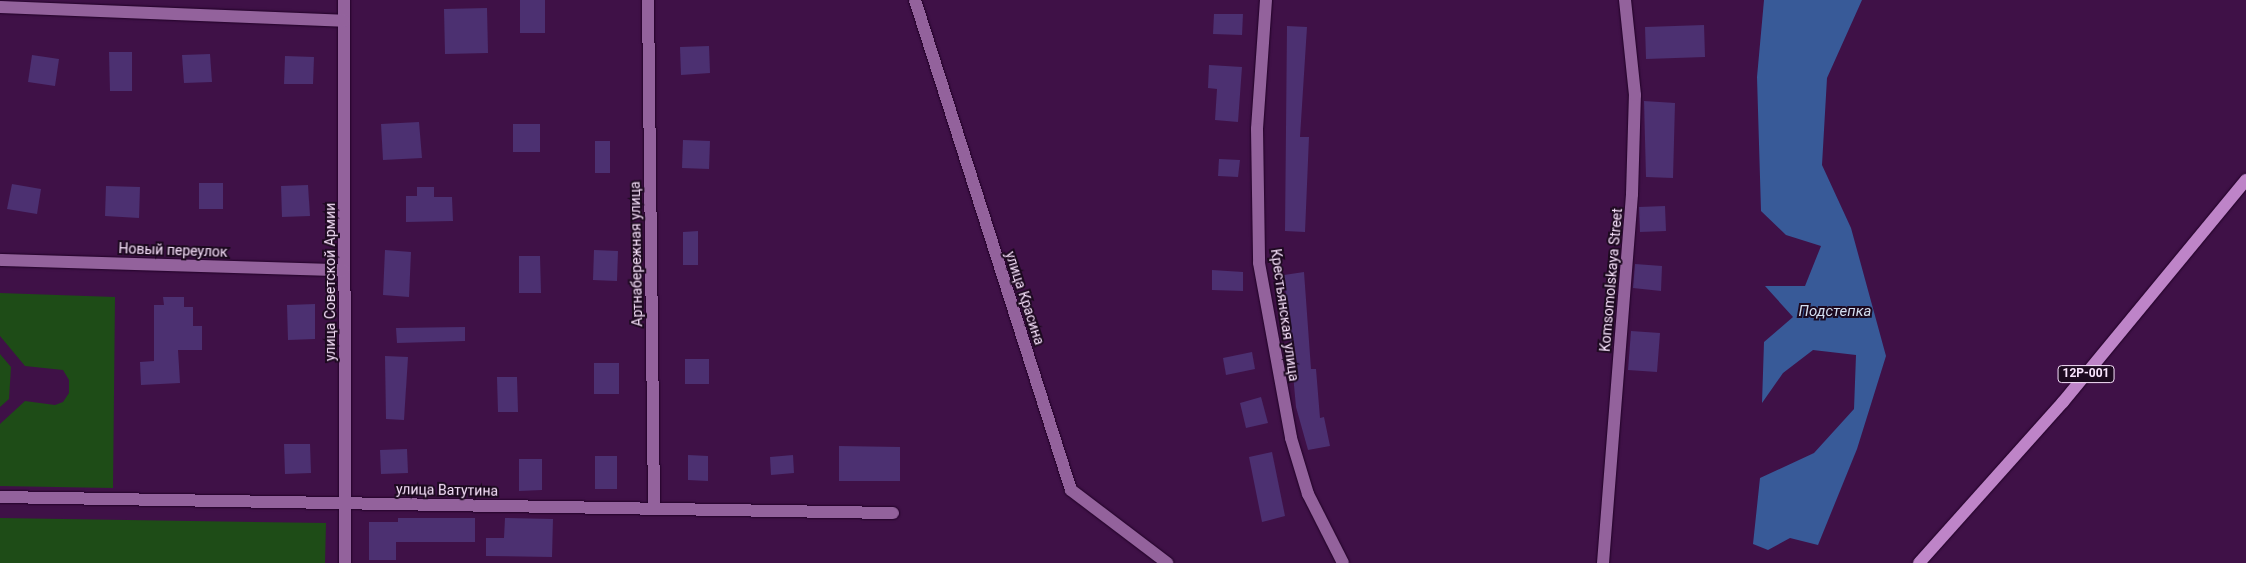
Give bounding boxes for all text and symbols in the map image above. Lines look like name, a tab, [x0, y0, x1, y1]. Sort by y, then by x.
street label: Артнабережная улица	[626, 181, 646, 327]
street label: улица Советской Армии	[322, 203, 338, 361]
street label: Komsomolskaya Street	[1596, 207, 1626, 353]
street label: Новый переулок	[118, 240, 228, 260]
street label: Крестьянская улица	[1267, 248, 1303, 382]
street label: улица Красина	[1002, 249, 1048, 347]
water label: Подстепка	[1799, 303, 1871, 321]
road number: 12Р-001	[2057, 364, 2115, 384]
street label: улица Ватутина	[396, 481, 498, 499]

